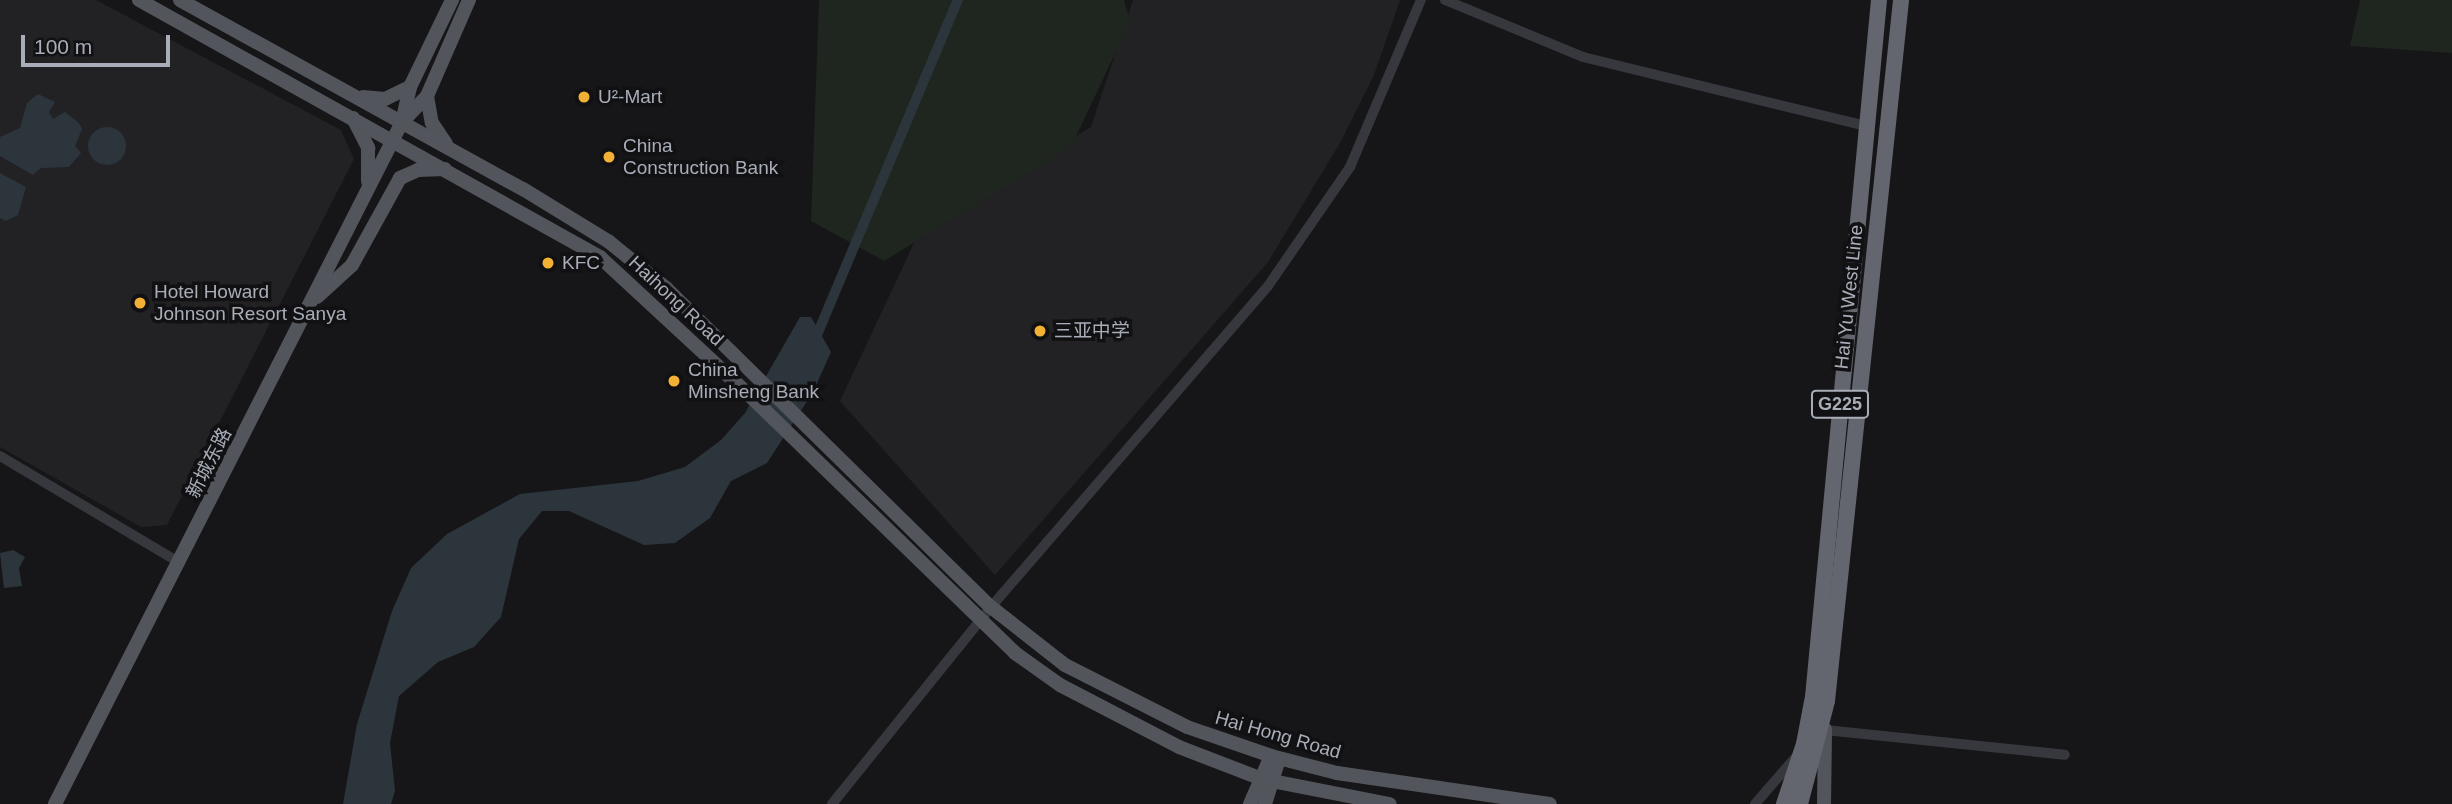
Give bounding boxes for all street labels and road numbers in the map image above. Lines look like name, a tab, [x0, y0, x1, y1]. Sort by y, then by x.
street label: Hai Yu West Line	[1830, 224, 1868, 370]
street label: Haihong Road	[624, 251, 728, 351]
road number: G225	[1810, 390, 1870, 418]
street label: 新城东路	[182, 424, 236, 502]
street label: Hai Hong Road	[1212, 706, 1344, 764]

